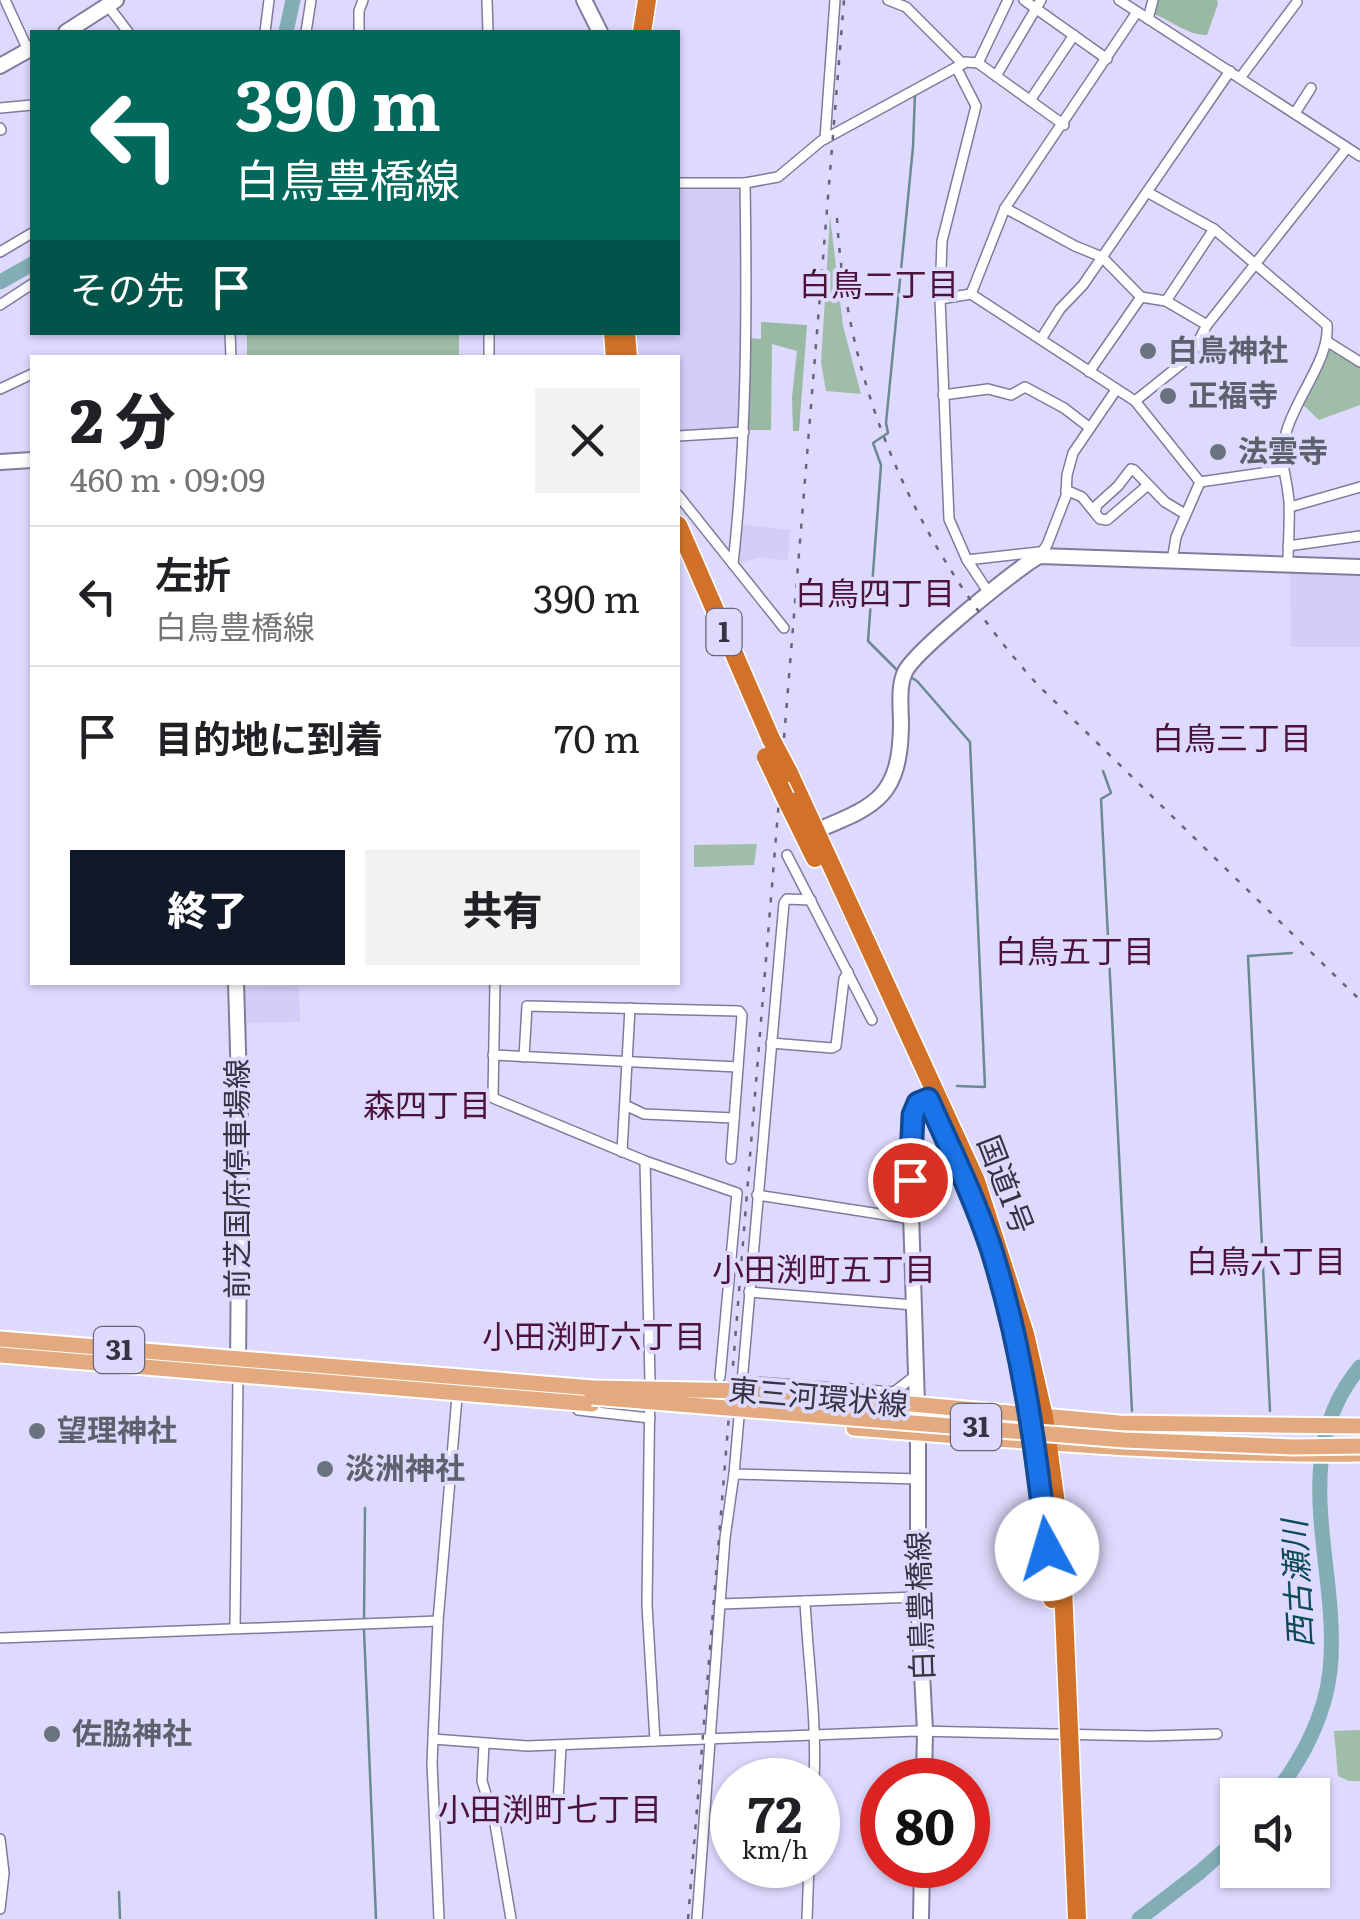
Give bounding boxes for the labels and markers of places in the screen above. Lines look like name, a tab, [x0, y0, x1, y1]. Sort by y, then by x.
place label: 白鳥神社	[1168, 326, 1288, 370]
marker: 白鳥神社	[1137, 340, 1159, 362]
place label: 正福寺	[1188, 371, 1278, 415]
marker: 正福寺	[1157, 385, 1179, 407]
place label: 法雲寺	[1238, 427, 1328, 471]
marker: 法雲寺	[1207, 441, 1229, 463]
pin	[868, 1138, 953, 1223]
place label: 望理神社	[57, 1406, 177, 1450]
marker: 望理神社	[26, 1420, 48, 1442]
place label: 淡洲神社	[345, 1444, 465, 1488]
marker: 淡洲神社	[314, 1458, 336, 1480]
place label: 佐脇神社	[72, 1709, 192, 1753]
marker: 佐脇神社	[41, 1723, 63, 1745]

